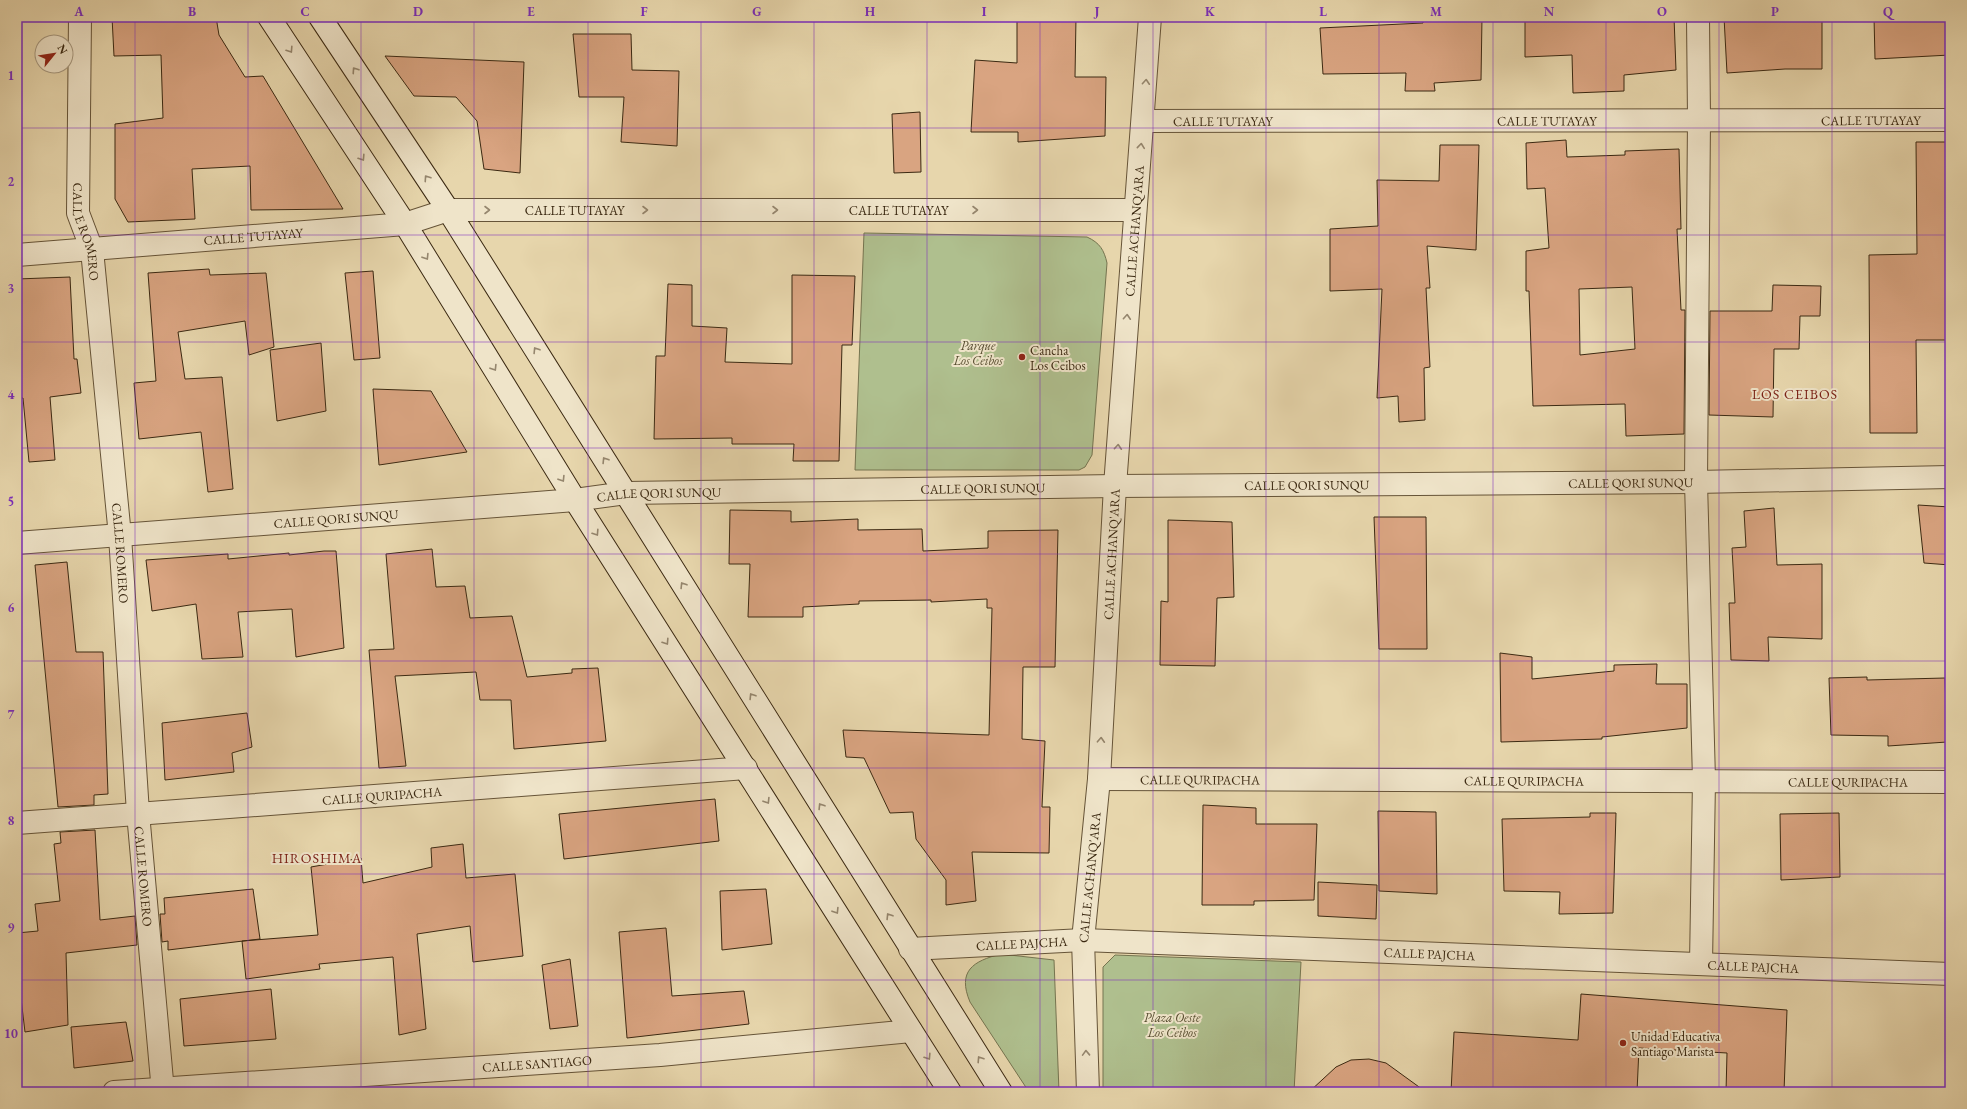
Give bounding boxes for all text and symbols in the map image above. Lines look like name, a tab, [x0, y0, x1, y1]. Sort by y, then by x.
text: A	[73, 3, 84, 20]
text: B	[188, 3, 196, 20]
text: C	[300, 3, 310, 20]
text: D	[413, 3, 423, 20]
text: E	[527, 3, 535, 20]
text: F	[640, 3, 648, 20]
text: G	[752, 3, 762, 20]
text: H	[865, 3, 876, 20]
text: I	[982, 3, 987, 20]
text: J	[1093, 3, 1100, 20]
text: K	[1205, 3, 1216, 20]
text: L	[1319, 3, 1327, 20]
text: M	[1430, 3, 1442, 20]
text: N	[1544, 3, 1555, 20]
text: O	[1657, 3, 1667, 20]
text: P	[1771, 3, 1779, 20]
text: Q	[1883, 3, 1895, 20]
north arrow	[34, 34, 74, 74]
text: N	[54, 42, 71, 56]
one-way arrow	[286, 45, 293, 52]
text: 1	[8, 67, 15, 84]
one-way arrow	[353, 67, 360, 74]
one-way arrow	[1141, 79, 1150, 85]
street label: CALLE TUTAYAY	[1497, 112, 1598, 130]
street label: CALLE TUTAYAY	[1821, 112, 1922, 129]
street label: CALLE TUTAYAY	[1173, 113, 1274, 130]
one-way arrow	[1136, 143, 1145, 149]
one-way arrow	[357, 154, 365, 161]
street label: CALLE ACHANQ'ARA	[1121, 164, 1148, 297]
text: 2	[8, 173, 15, 190]
one-way arrow	[424, 175, 432, 182]
street label: CALLE ROMERO	[69, 182, 103, 282]
street label: CALLE TUTAYAY	[525, 202, 626, 219]
street label: CALLE TUTAYAY	[849, 202, 950, 219]
one-way arrow	[484, 206, 490, 214]
one-way arrow	[642, 206, 648, 214]
one-way arrow	[772, 206, 778, 214]
one-way arrow	[972, 206, 978, 214]
street label: CALLE TUTAYAY	[203, 224, 305, 249]
one-way arrow	[421, 253, 428, 260]
text: 3	[8, 280, 15, 297]
one-way arrow	[1123, 314, 1132, 320]
park label: Parque Los Ceibos	[952, 337, 1003, 369]
place label: Cancha Los Ceibos	[1030, 342, 1086, 374]
one-way arrow	[533, 347, 541, 354]
marker: Cancha Los Ceibos	[1017, 352, 1027, 362]
one-way arrow	[489, 364, 496, 371]
district label: LOS CEIBOS	[1752, 385, 1838, 403]
text: 4	[8, 386, 15, 403]
one-way arrow	[1113, 444, 1122, 450]
one-way arrow	[602, 457, 610, 464]
street label: CALLE QORI SUNQU	[1568, 474, 1694, 492]
one-way arrow	[557, 475, 564, 482]
street label: CALLE QORI SUNQU	[1244, 476, 1370, 494]
street label: CALLE QORI SUNQU	[920, 479, 1046, 498]
street label: CALLE QORI SUNQU	[596, 484, 722, 506]
street label: CALLE ACHANQ'ARA	[1100, 487, 1124, 620]
text: 5	[8, 493, 14, 510]
street label: CALLE ROMERO	[108, 502, 132, 604]
street label: CALLE QORI SUNQU	[273, 506, 399, 532]
one-way arrow	[591, 529, 598, 536]
one-way arrow	[680, 582, 688, 589]
text: 6	[8, 599, 15, 616]
one-way arrow	[661, 638, 668, 645]
one-way arrow	[749, 693, 757, 700]
text: 7	[8, 706, 15, 723]
one-way arrow	[1096, 737, 1105, 743]
street label: CALLE QURIPACHA	[1140, 771, 1261, 789]
street label: CALLE QURIPACHA	[1464, 772, 1585, 790]
street label: CALLE QURIPACHA	[1788, 773, 1909, 791]
street label: CALLE QURIPACHA	[322, 783, 443, 809]
one-way arrow	[762, 797, 769, 804]
one-way arrow	[818, 803, 825, 810]
street label: CALLE ACHANQ'ARA	[1075, 810, 1105, 944]
text: 8	[8, 812, 15, 829]
street label: CALLE ROMERO	[130, 825, 156, 927]
district label: HIROSHIMA	[272, 849, 362, 867]
one-way arrow	[831, 907, 839, 914]
one-way arrow	[887, 913, 894, 920]
text: 9	[8, 919, 15, 936]
street label: CALLE PAJCHA	[976, 933, 1069, 955]
street label: CALLE PAJCHA	[1383, 944, 1477, 964]
street label: CALLE PAJCHA	[1707, 956, 1800, 977]
park label: Plaza Oeste Los Ceibos	[1144, 1009, 1201, 1041]
text: 10	[4, 1025, 18, 1042]
place label: Unidad Educativa Santiago Marista	[1631, 1028, 1721, 1060]
marker: Unidad Educativa Santiago Marista	[1618, 1038, 1628, 1048]
one-way arrow	[1082, 1050, 1091, 1056]
street label: CALLE SANTIAGO	[482, 1052, 593, 1076]
one-way arrow	[923, 1053, 930, 1060]
one-way arrow	[977, 1056, 985, 1063]

